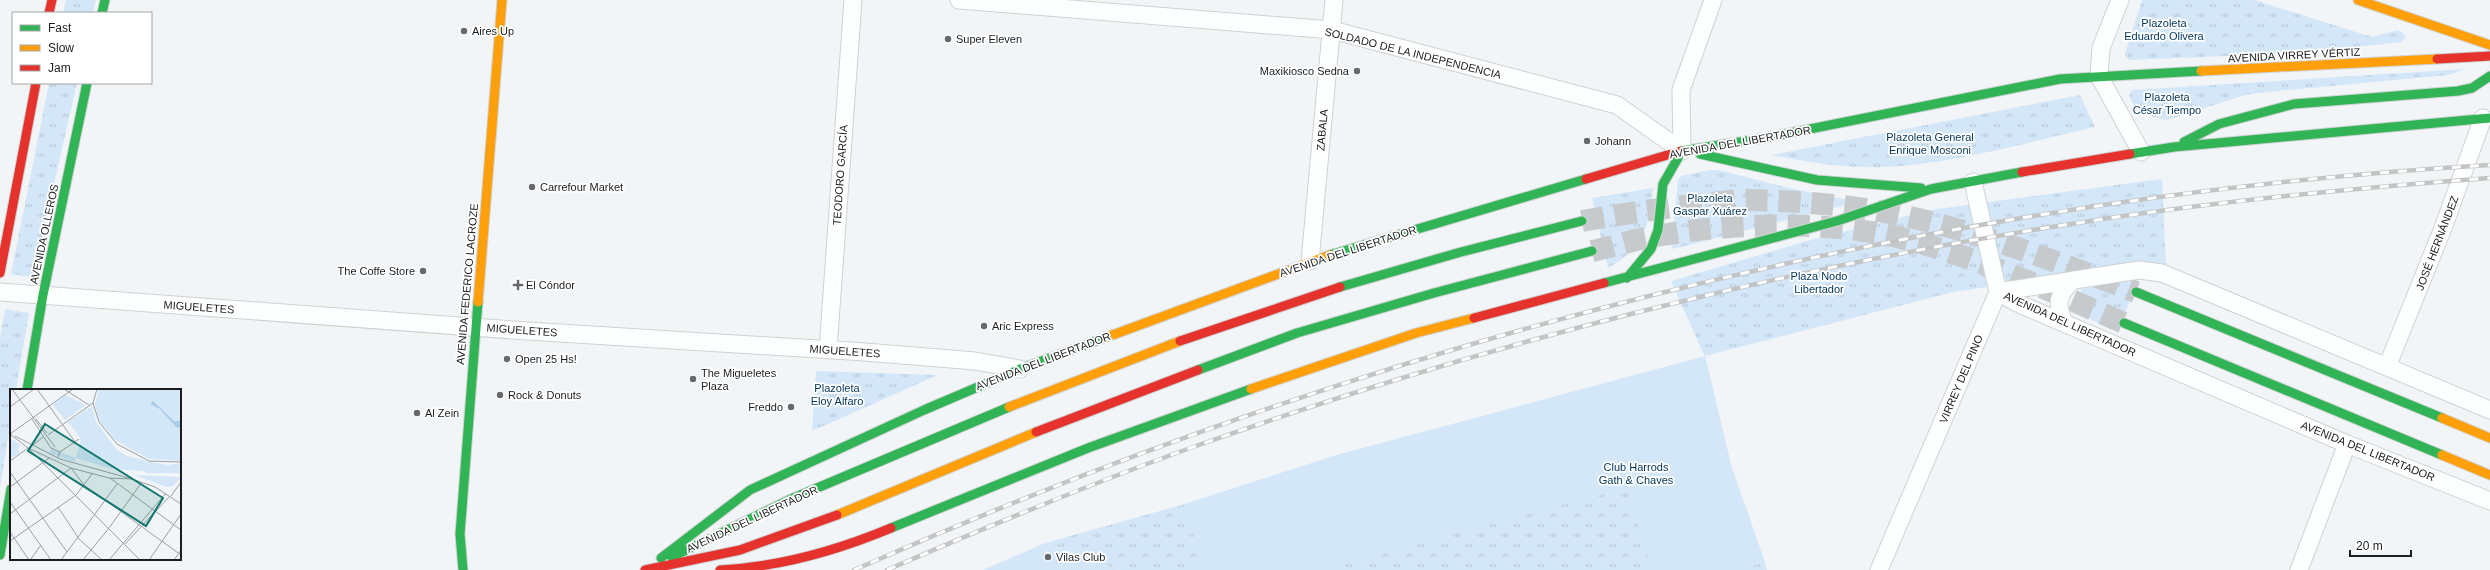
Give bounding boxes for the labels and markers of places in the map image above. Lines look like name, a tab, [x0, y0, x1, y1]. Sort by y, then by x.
place label: Aires Up	[472, 25, 514, 37]
marker: Aires Up	[459, 26, 469, 36]
place label: Super Eleven	[956, 33, 1022, 45]
marker: Super Eleven	[943, 34, 953, 44]
place label: Maxikiosco Sedna	[1260, 65, 1350, 77]
marker: Maxikiosco Sedna	[1352, 66, 1362, 76]
place label: Johann	[1595, 135, 1631, 147]
marker: Johann	[1582, 136, 1592, 146]
place label: Carrefour Market	[540, 181, 623, 193]
marker: Carrefour Market	[527, 182, 537, 192]
place label: The Coffe Store	[338, 265, 415, 277]
marker: The Coffe Store	[418, 266, 428, 276]
place label: El Cóndor	[526, 279, 575, 291]
marker: El Cóndor	[513, 280, 523, 290]
place label: Aric Express	[992, 320, 1054, 332]
marker: Aric Express	[979, 321, 989, 331]
place label: Open 25 Hs!	[515, 353, 577, 365]
marker: Open 25 Hs!	[502, 354, 512, 364]
place label: The Migueletes Plaza	[701, 367, 777, 392]
marker: The Migueletes Plaza	[688, 374, 698, 384]
place label: Rock & Donuts	[508, 389, 582, 401]
marker: Rock & Donuts	[495, 390, 505, 400]
place label: Freddo	[748, 401, 783, 413]
marker: Freddo	[786, 402, 796, 412]
place label: Al Zein	[425, 407, 459, 419]
marker: Al Zein	[412, 408, 422, 418]
place label: Vilas Club	[1056, 551, 1105, 563]
marker: Vilas Club	[1043, 552, 1053, 562]

